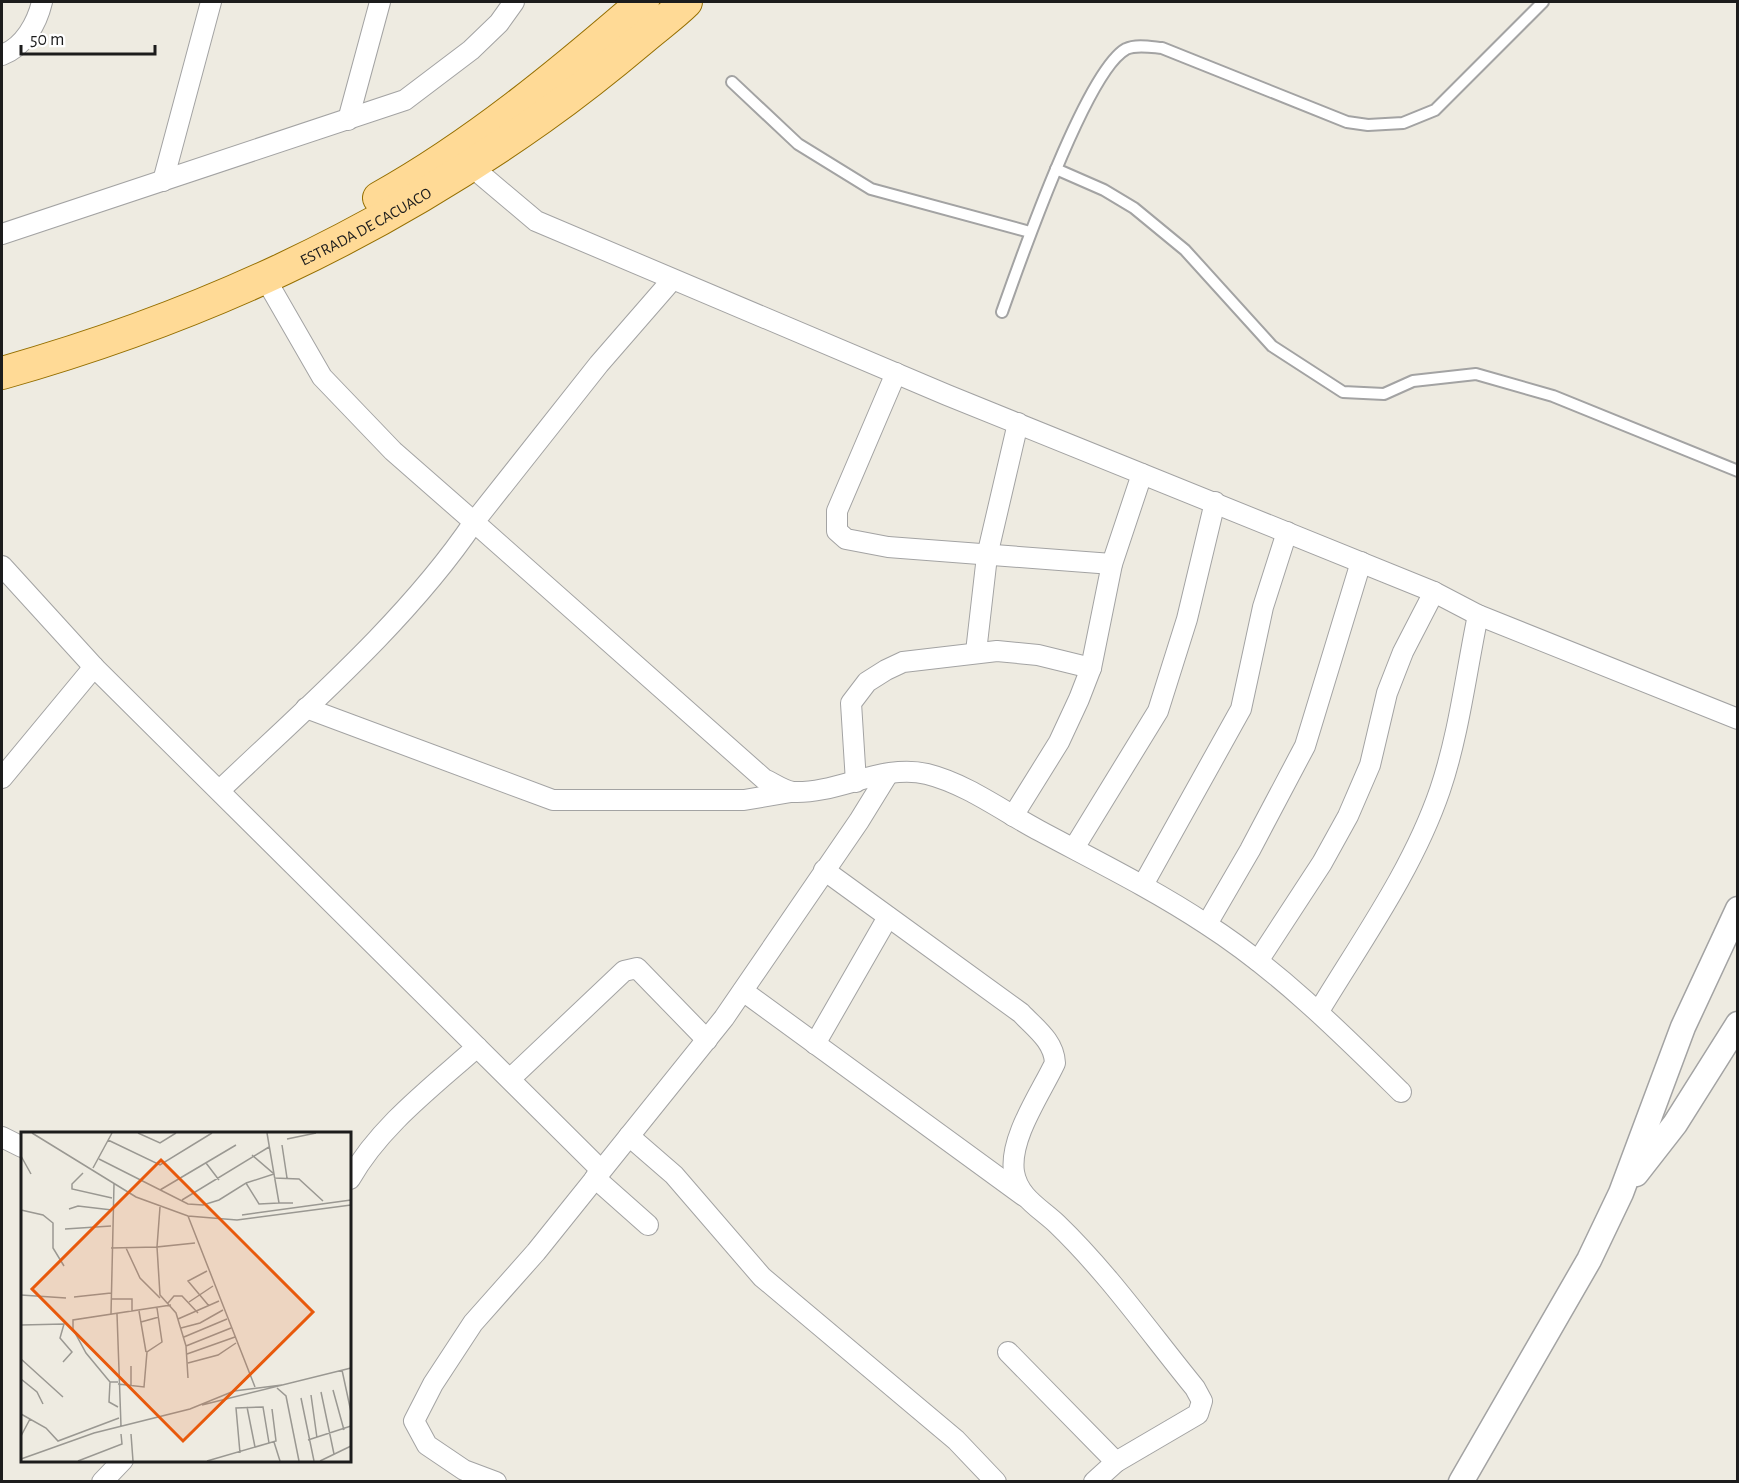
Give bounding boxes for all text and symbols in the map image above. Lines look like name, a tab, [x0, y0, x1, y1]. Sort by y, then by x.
scale bar	[21, 18, 154, 56]
text: 50 m	[30, 31, 64, 49]
street label: ESTRADA DE CACUACO	[298, 185, 434, 269]
inset map	[21, 1132, 351, 1462]

